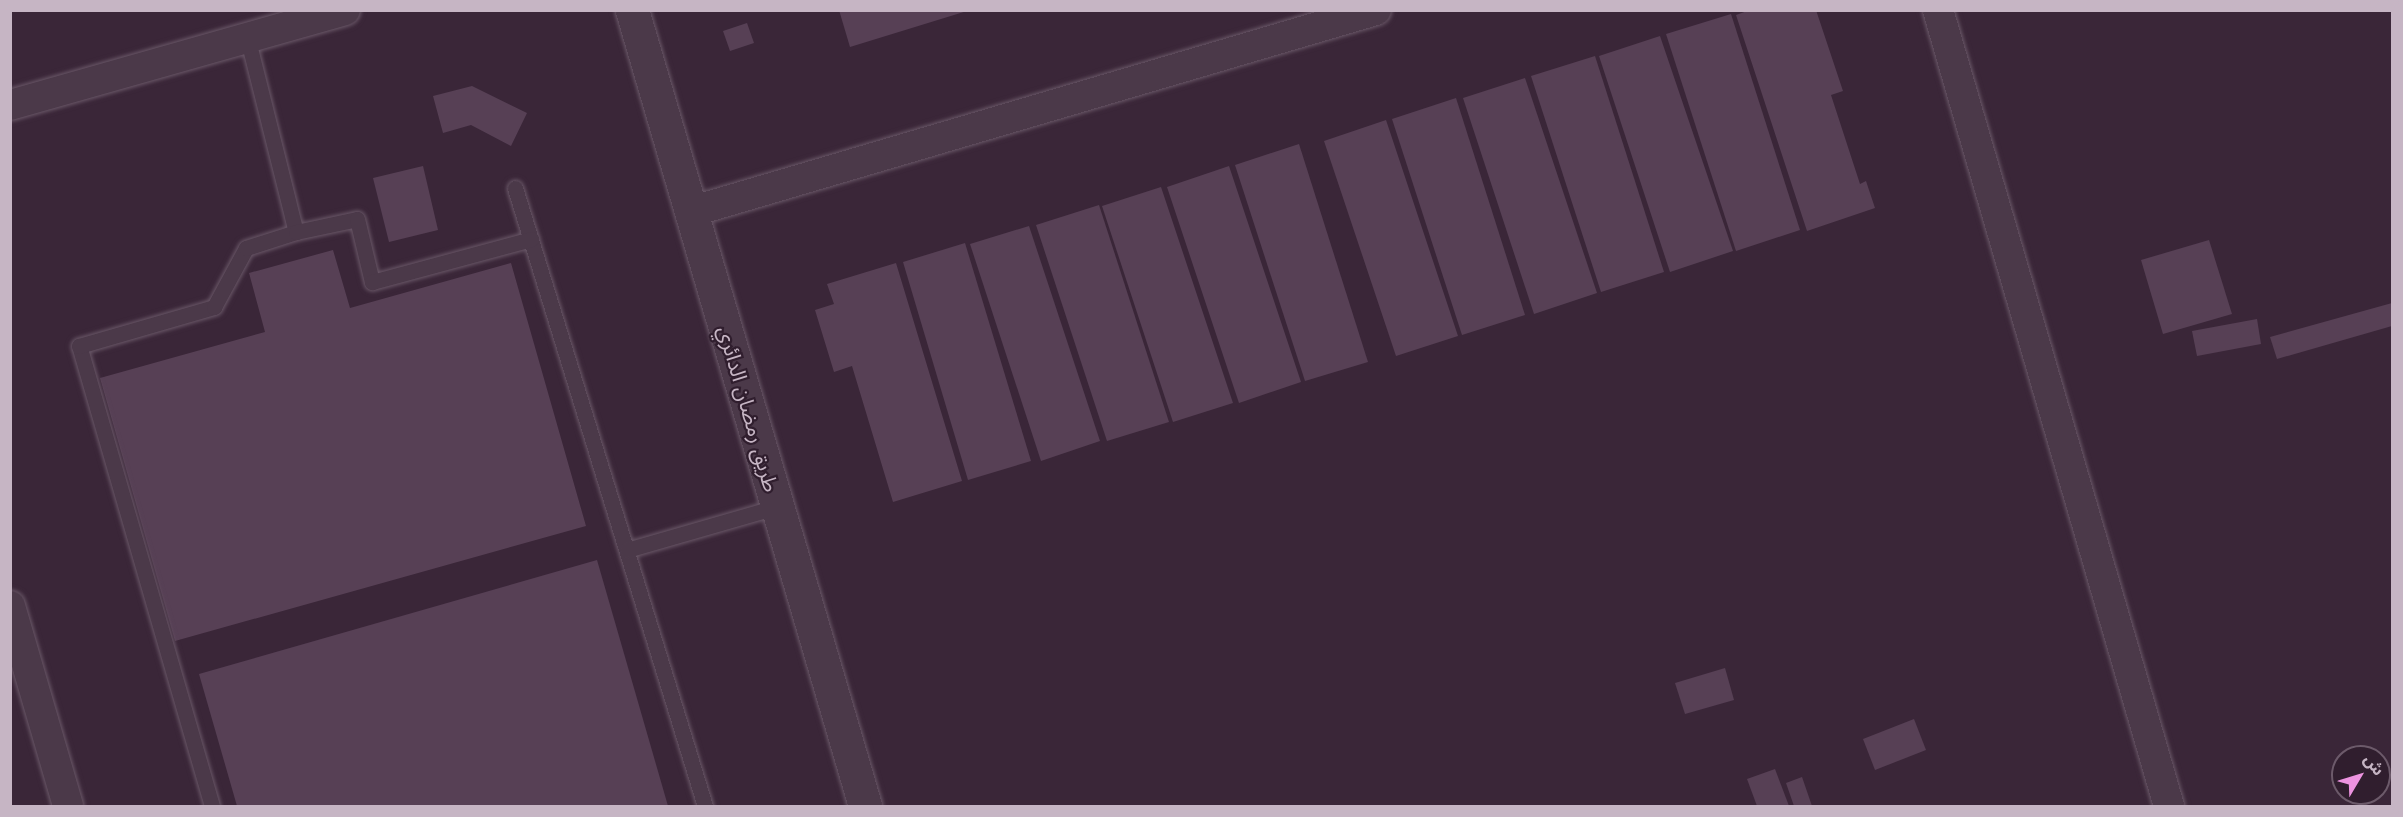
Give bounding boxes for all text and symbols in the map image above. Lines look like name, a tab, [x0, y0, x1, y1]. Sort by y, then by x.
street label: طريق رمضان الدائري	[712, 323, 784, 495]
north arrow	[2331, 745, 2391, 805]
text: ش	[2361, 751, 2387, 779]

